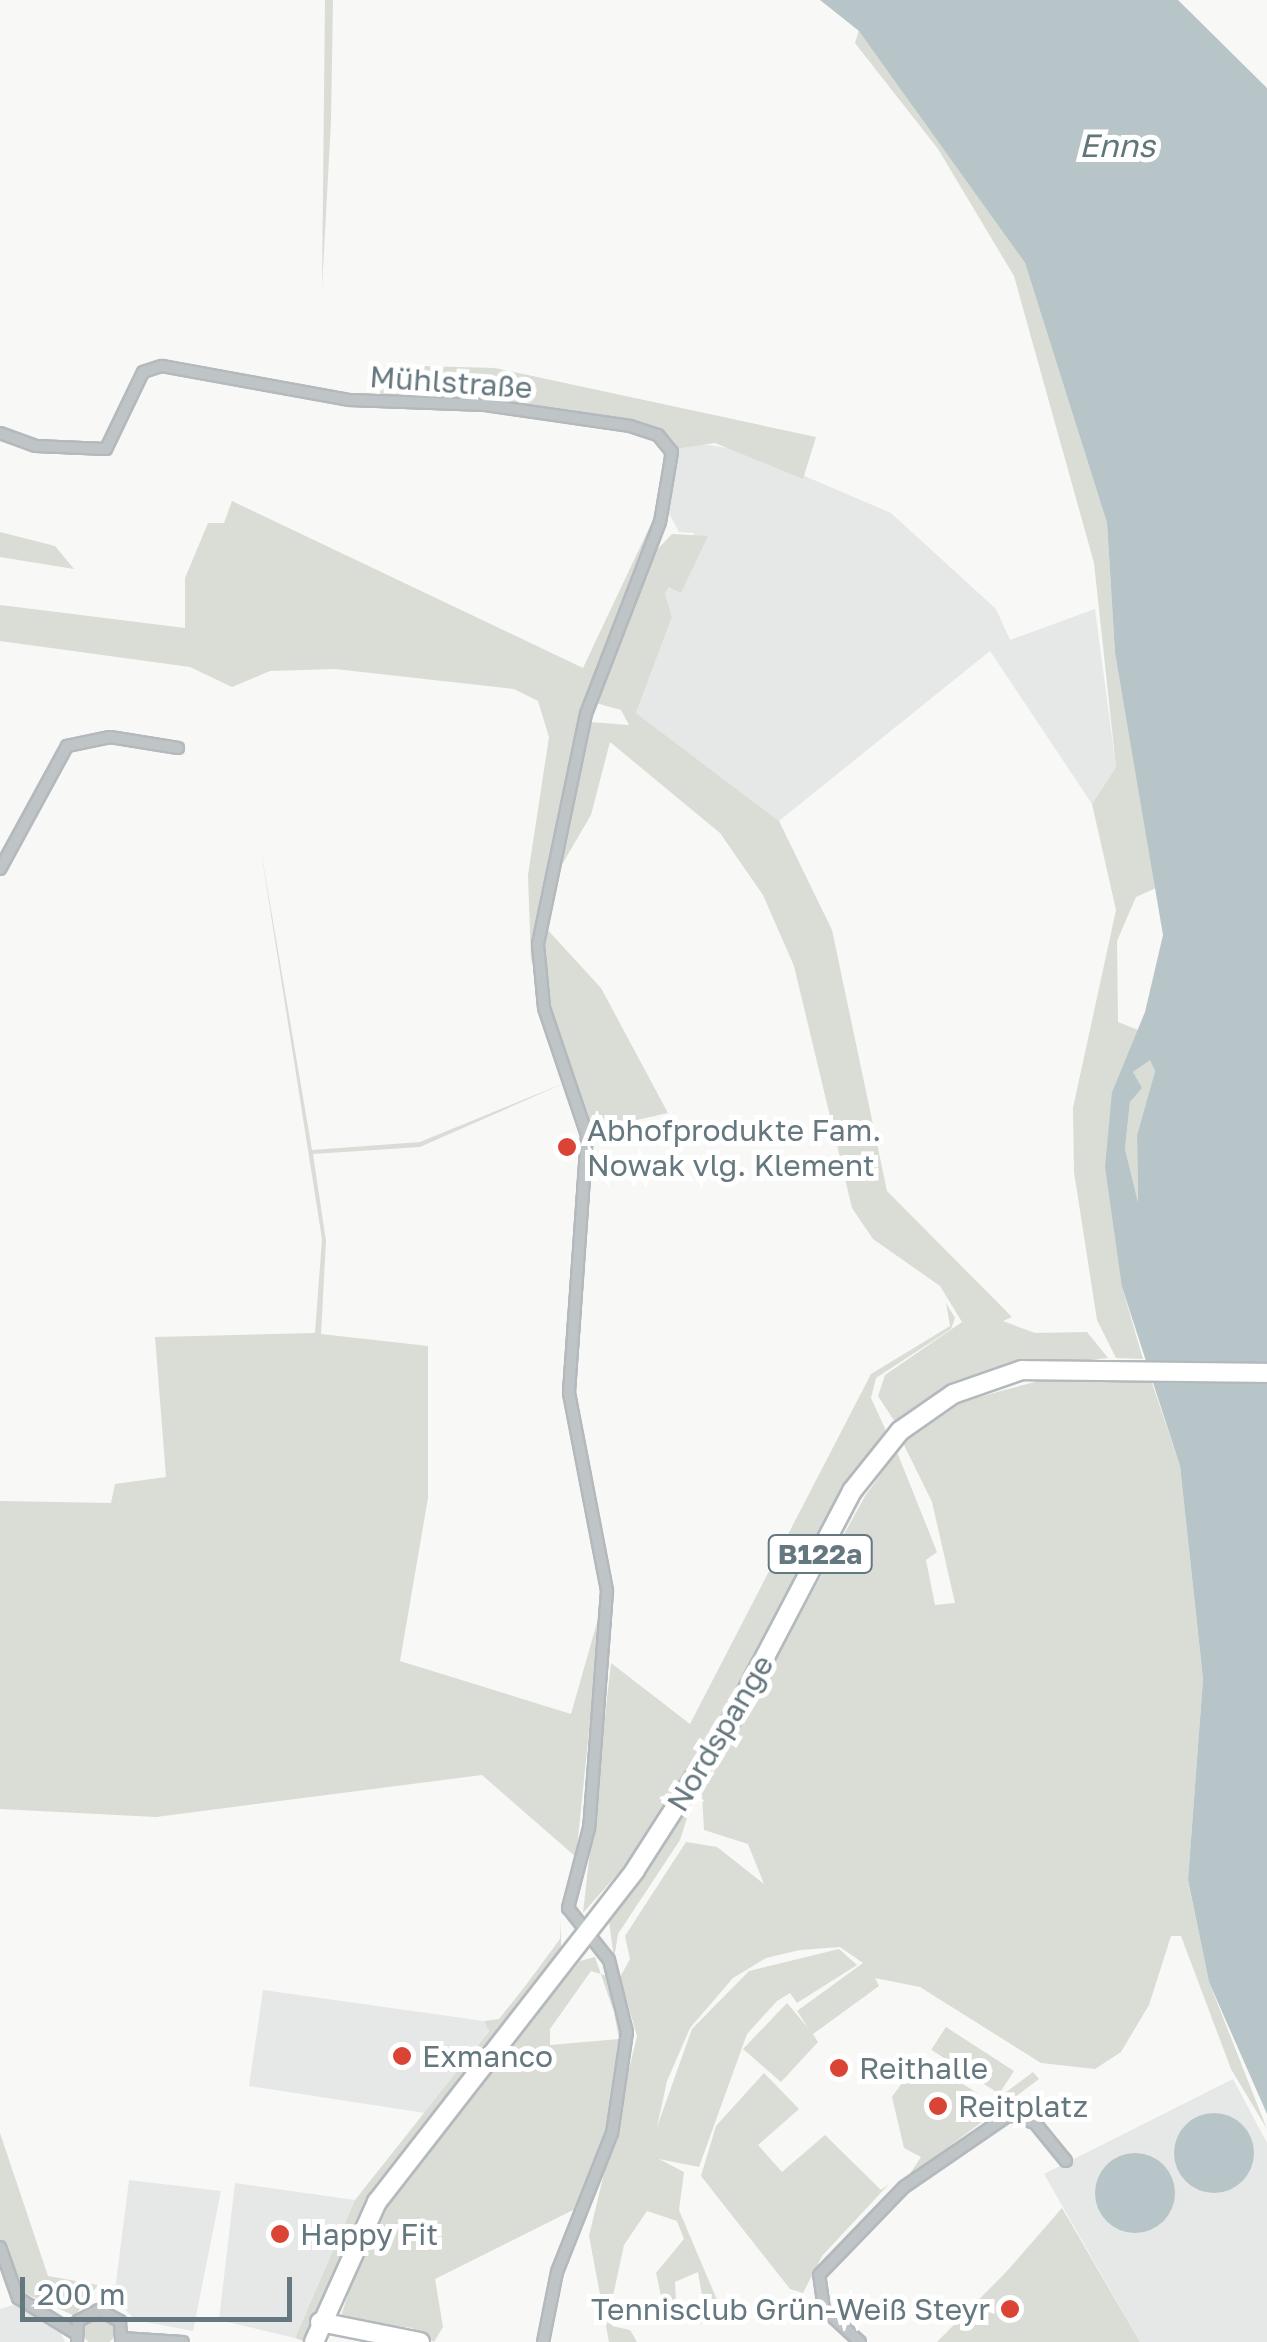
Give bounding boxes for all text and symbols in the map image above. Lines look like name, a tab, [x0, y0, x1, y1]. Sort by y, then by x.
water label: Enns	[1079, 126, 1155, 164]
street label: Mühlstraße	[368, 358, 534, 406]
place label: Abhofprodukte Fam. Nowak vlg. Klement	[587, 1112, 881, 1182]
marker: Abhofprodukte Fam. Nowak vlg. Klement	[556, 1136, 578, 1158]
road number: B122a	[768, 1531, 872, 1577]
street label: Nordspange	[659, 1648, 781, 1818]
place label: Exmanco	[422, 2038, 553, 2074]
marker: Exmanco	[391, 2045, 413, 2067]
place label: Reithalle	[859, 2050, 988, 2086]
marker: Reithalle	[828, 2057, 850, 2079]
place label: Reitplatz	[958, 2088, 1088, 2124]
marker: Reitplatz	[927, 2095, 949, 2117]
place label: Happy Fit	[300, 2216, 438, 2252]
marker: Happy Fit	[269, 2223, 291, 2245]
scale bar	[25, 2257, 298, 2319]
text: 200 m	[37, 2276, 126, 2312]
place label: Tennisclub Grün-Weiß Steyr	[591, 2291, 990, 2327]
marker: Tennisclub Grün-Weiß Steyr	[999, 2298, 1021, 2320]

